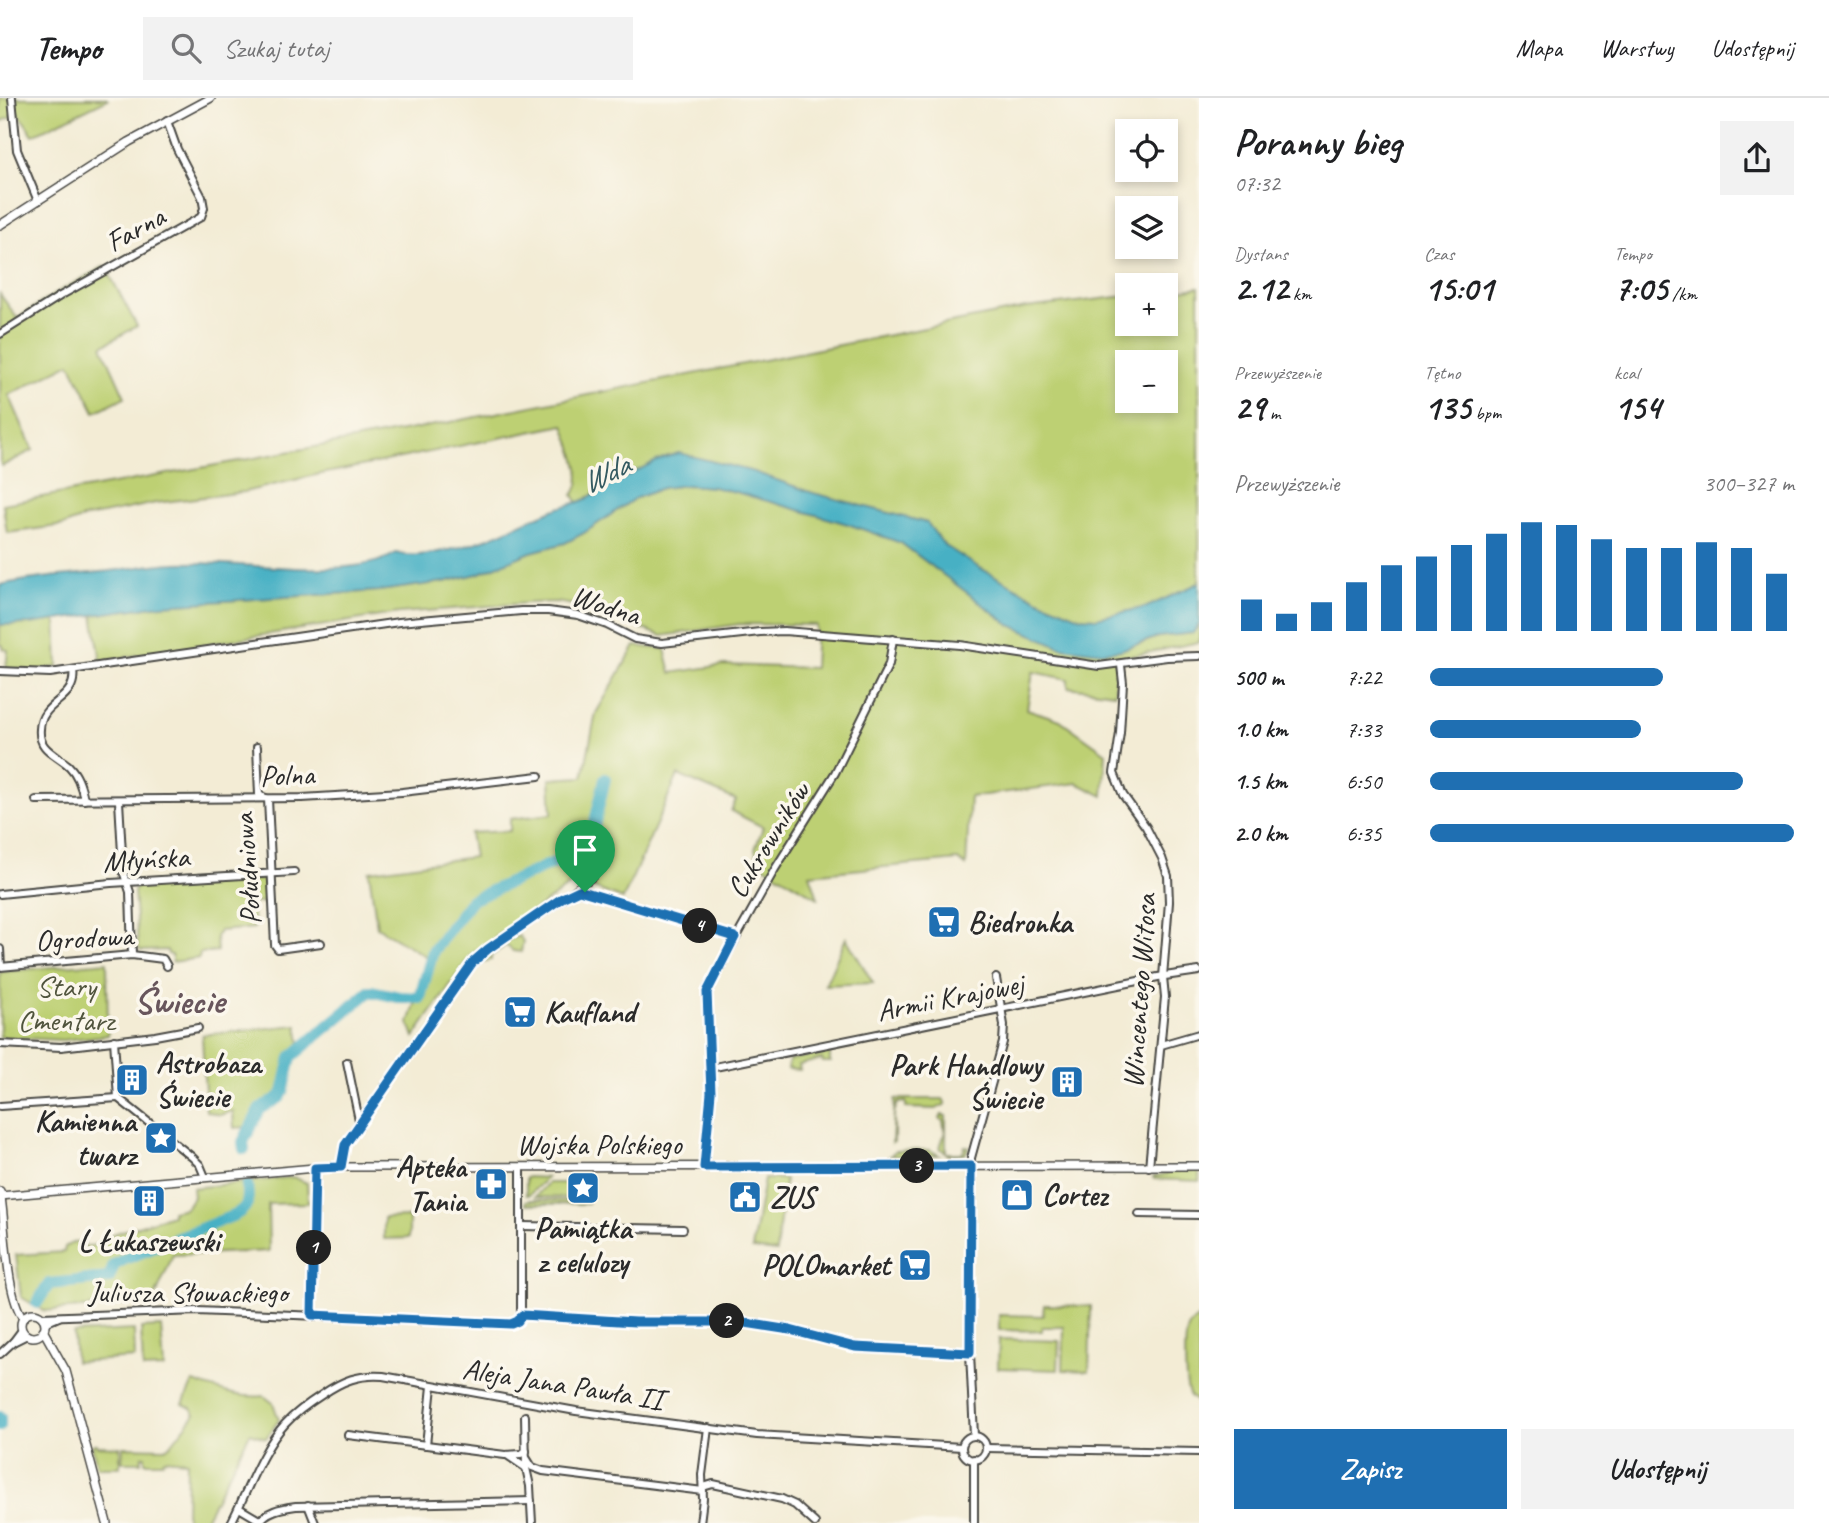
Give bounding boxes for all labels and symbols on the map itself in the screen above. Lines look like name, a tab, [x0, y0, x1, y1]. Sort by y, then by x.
street label: Farna	[99, 196, 173, 261]
water label: Wda	[574, 443, 639, 503]
street label: Wodna	[567, 576, 647, 634]
street label: Polna	[259, 755, 317, 795]
street label: Cukrowników	[718, 773, 820, 905]
street label: Południowa	[224, 810, 270, 926]
pin	[555, 820, 615, 892]
street label: Młyńska	[102, 837, 192, 881]
street label: Wincentego Witosa	[1113, 891, 1165, 1089]
supermarket icon: Biedronka	[925, 903, 963, 941]
place label: Biedronka	[968, 903, 1075, 941]
pin: 4	[682, 908, 718, 944]
street label: Ogrodowa	[34, 916, 136, 960]
street label: Armii Krajowej	[873, 964, 1029, 1030]
park label: Stary Cmentarz	[18, 967, 117, 1039]
district label: Świecie	[134, 977, 228, 1024]
supermarket icon: Kaufland	[501, 993, 539, 1031]
place label: Kaufland	[544, 993, 640, 1031]
place label: Astrobaza Świecie	[156, 1044, 263, 1116]
place label: Park Handlowy Świecie	[889, 1046, 1045, 1118]
building icon: Astrobaza Świecie	[113, 1061, 151, 1099]
building icon: Park Handlowy Świecie	[1048, 1063, 1086, 1101]
place label: Kamienna twarz	[35, 1102, 140, 1174]
place icon: Kamienna twarz	[142, 1119, 180, 1157]
street label: Wojska Polskiego	[516, 1125, 683, 1163]
place label: Apteka Tania	[396, 1148, 469, 1220]
pin: 3	[900, 1148, 934, 1184]
pharmacy icon: Apteka Tania	[472, 1165, 510, 1203]
place icon: Pamiątka z celulozy	[564, 1169, 602, 1207]
shop icon: Cortez	[998, 1176, 1036, 1214]
place label: Cortez	[1042, 1176, 1110, 1214]
public building icon: ZUS	[726, 1178, 764, 1216]
place label: ZUS	[770, 1178, 819, 1216]
building icon: L Łukaszewski	[130, 1182, 168, 1220]
place label: Pamiątka z celulozy	[535, 1209, 634, 1281]
place label: L Łukaszewski	[79, 1222, 224, 1260]
pin: 1	[296, 1230, 332, 1266]
place label: POLOmarket	[762, 1246, 893, 1284]
supermarket icon: POLOmarket	[896, 1246, 934, 1284]
street label: Juliusza Słowackiego	[86, 1273, 291, 1311]
pin: 2	[710, 1304, 744, 1338]
street label: Aleja Jana Pawła II	[460, 1349, 672, 1420]

